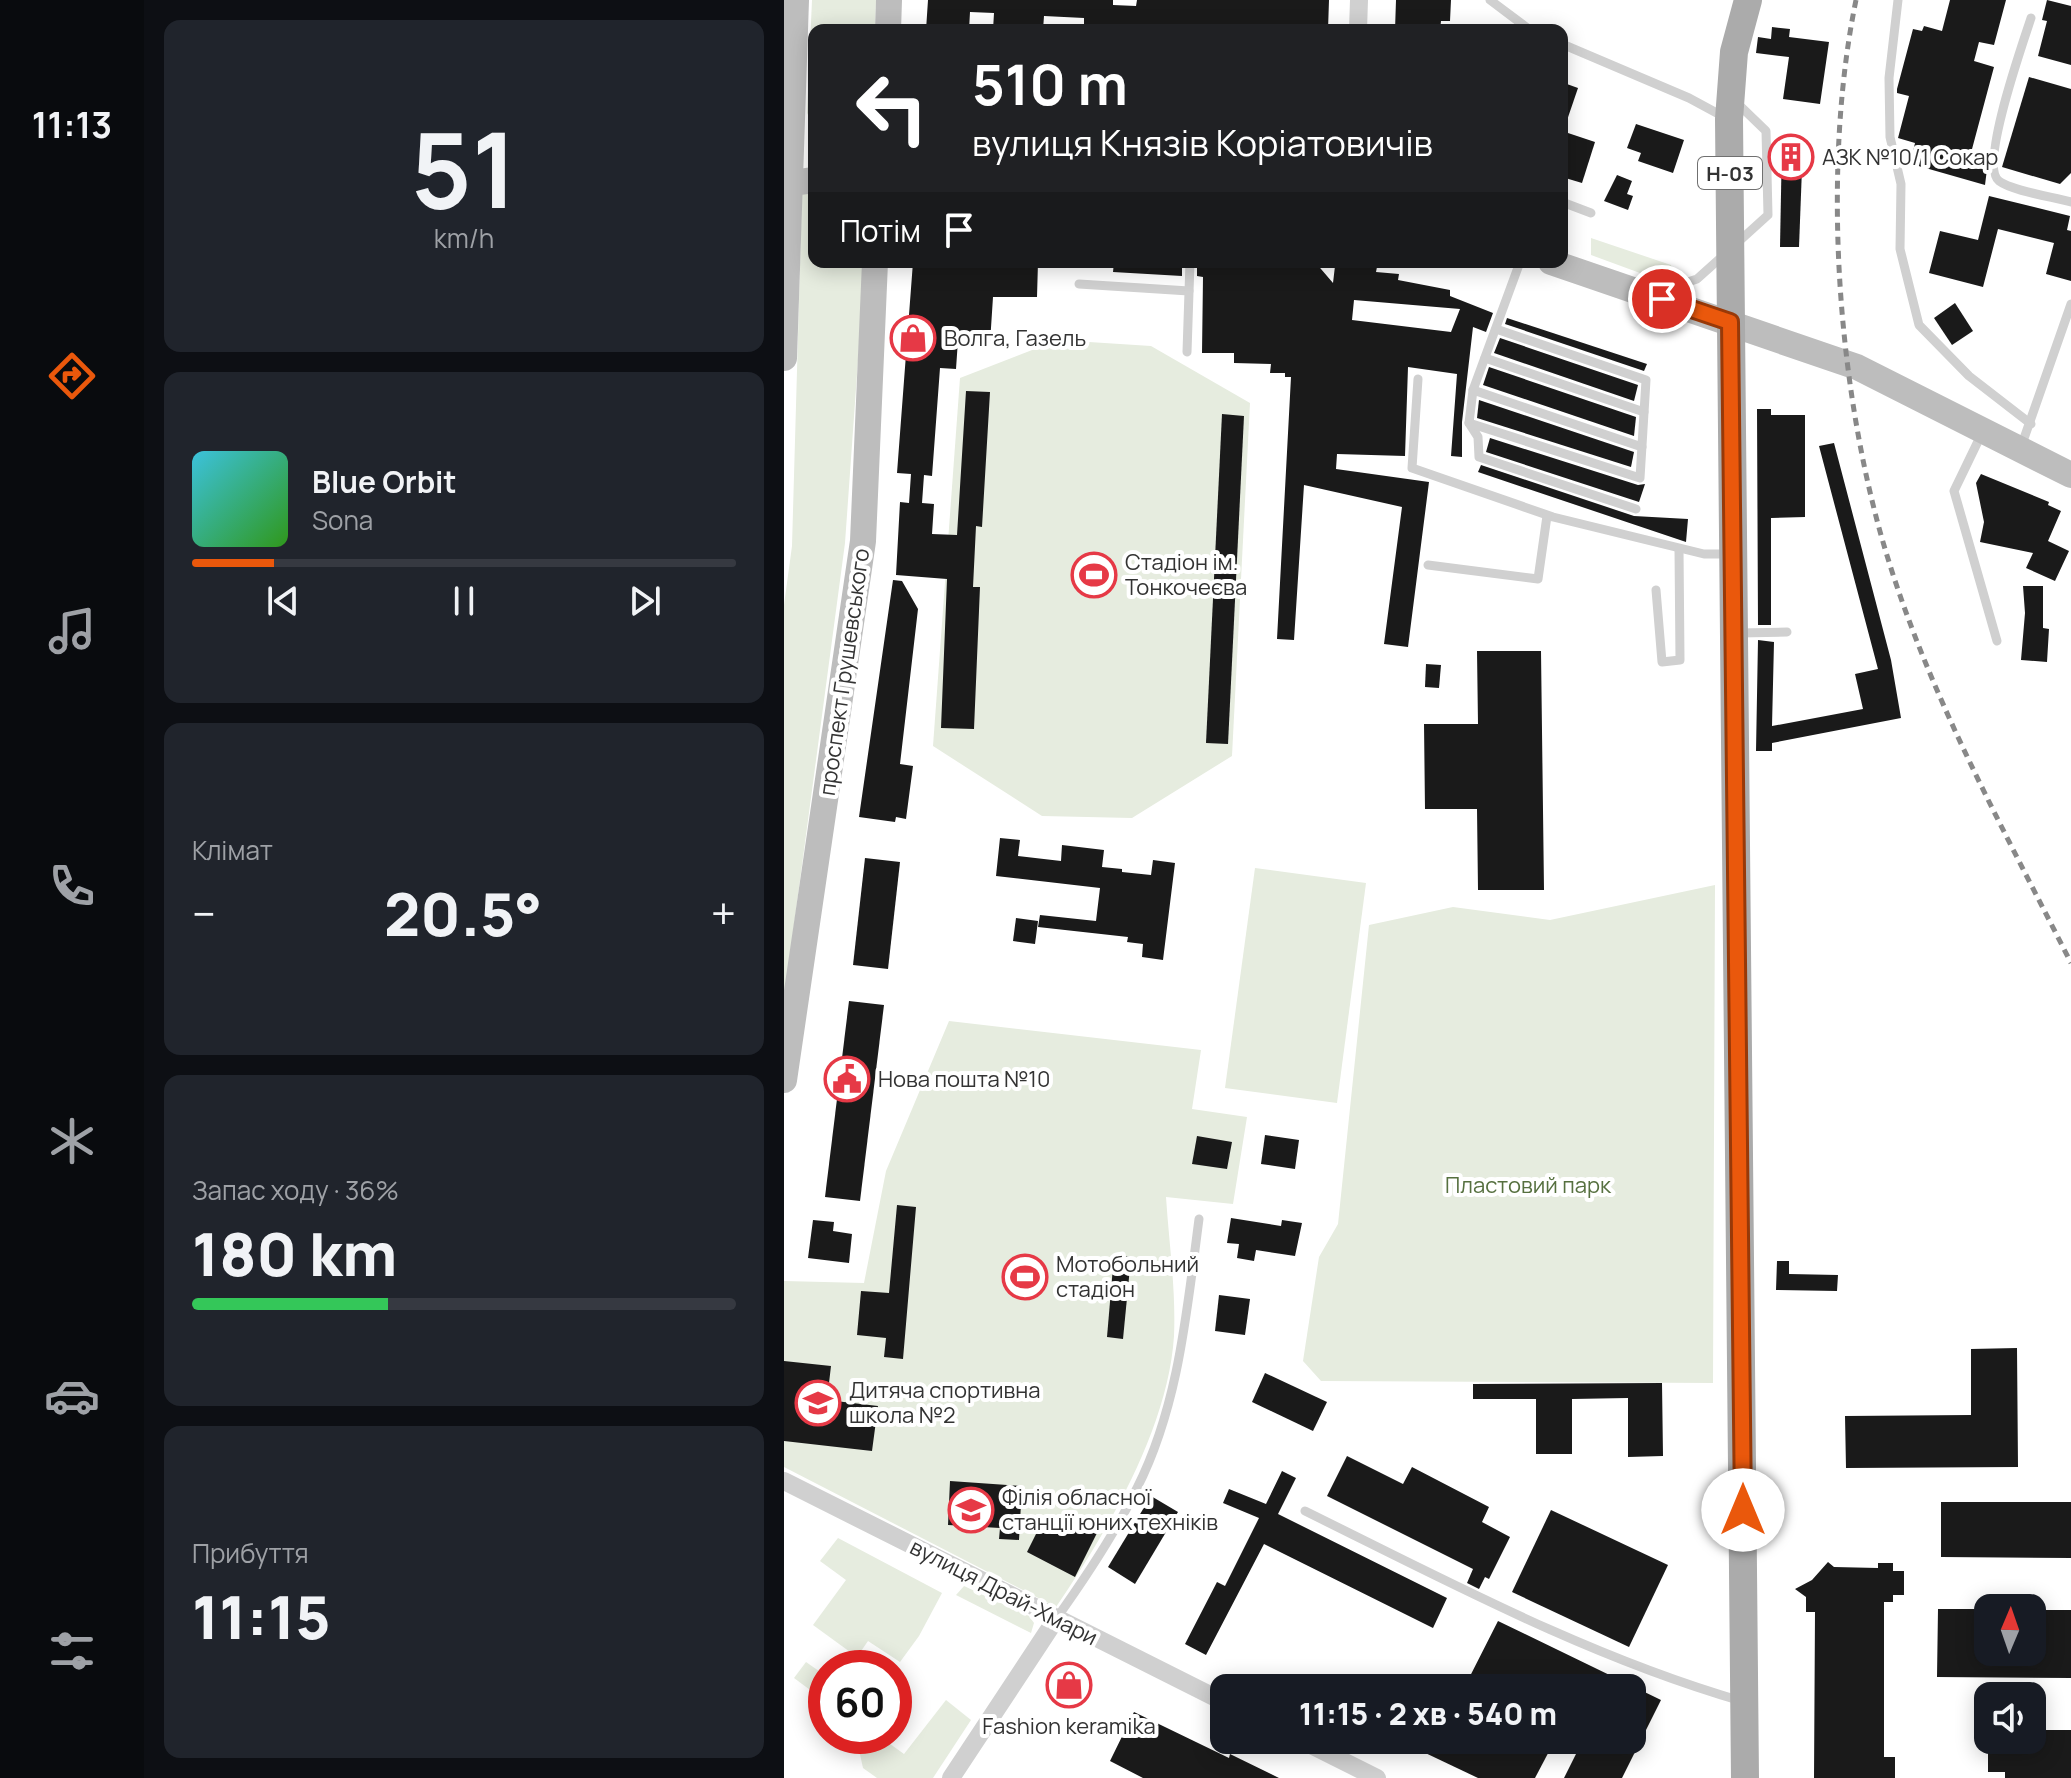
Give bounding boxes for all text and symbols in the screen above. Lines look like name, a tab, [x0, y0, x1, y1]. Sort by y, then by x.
text: 510 m	[972, 45, 1128, 122]
icon: left	[840, 56, 944, 160]
text: 51	[411, 97, 517, 239]
text: 11:13	[32, 100, 112, 149]
text: вулиця Князів Коріатовичів	[972, 118, 1433, 167]
building icon: АЗК №10/1 Сокар	[1767, 133, 1815, 181]
place label: АЗК №10/1 Сокар	[1822, 142, 1998, 172]
road number: Н-03	[1698, 157, 1762, 189]
icon: arrive	[937, 208, 981, 252]
text: Потім	[840, 210, 921, 251]
text: km/h	[434, 220, 494, 256]
pin	[1628, 265, 1696, 333]
icon: arrive	[1640, 277, 1684, 321]
shop icon: Волга, Газель	[889, 314, 937, 362]
place label: Волга, Газель	[944, 323, 1086, 353]
icon: directions	[44, 348, 100, 404]
text: Blue Orbit	[312, 461, 457, 502]
text: Sona	[312, 502, 373, 538]
street label: проспект Грушевського	[812, 546, 876, 798]
place label: Стадіон ім. Тонкочеєва	[1125, 547, 1247, 602]
sports icon: Стадіон ім. Тонкочеєва	[1070, 551, 1118, 599]
icon: previous	[261, 579, 305, 623]
icon: pause	[442, 579, 486, 623]
icon: next	[623, 579, 667, 623]
icon: music	[44, 603, 100, 659]
text: Клімат	[192, 832, 273, 868]
icon: phone	[44, 858, 100, 914]
text: 20.5°	[384, 872, 542, 954]
text: −	[192, 883, 216, 943]
text: +	[711, 883, 736, 943]
public building icon: Нова пошта №10	[823, 1055, 871, 1103]
place label: Нова пошта №10	[878, 1064, 1050, 1094]
icon: climate	[44, 1113, 100, 1169]
park label: Пластовий парк	[1445, 1170, 1612, 1200]
text: Запас ходу · 36%	[192, 1172, 399, 1208]
text: 180 km	[192, 1212, 397, 1294]
place label: Мотобольний стадіон	[1056, 1249, 1199, 1304]
sports icon: Мотобольний стадіон	[1001, 1253, 1049, 1301]
icon: car	[44, 1368, 100, 1424]
place label: Дитяча спортивна школа №2	[849, 1375, 1041, 1430]
school or university icon: Дитяча спортивна школа №2	[794, 1379, 842, 1427]
position arrow	[1701, 1468, 1785, 1552]
place label: Філія обласної станції юних техніків	[1002, 1482, 1218, 1537]
school or university icon: Філія обласної станції юних техніків	[947, 1486, 995, 1534]
street label: вулиця Драй-Хмари	[905, 1532, 1103, 1652]
text: Прибуття	[192, 1535, 309, 1571]
text: 11:15	[192, 1575, 330, 1657]
north arrow	[1974, 1594, 2046, 1666]
map controls	[1974, 1594, 2046, 1754]
icon: filters	[44, 1623, 100, 1679]
speed limit sign: 60	[808, 1650, 912, 1754]
shop icon: Fashion keramika	[1045, 1661, 1093, 1709]
button: sound	[1974, 1682, 2046, 1754]
text: 11:15 · 2 хв · 540 m	[1299, 1693, 1557, 1734]
place label: Fashion keramika	[982, 1711, 1156, 1741]

